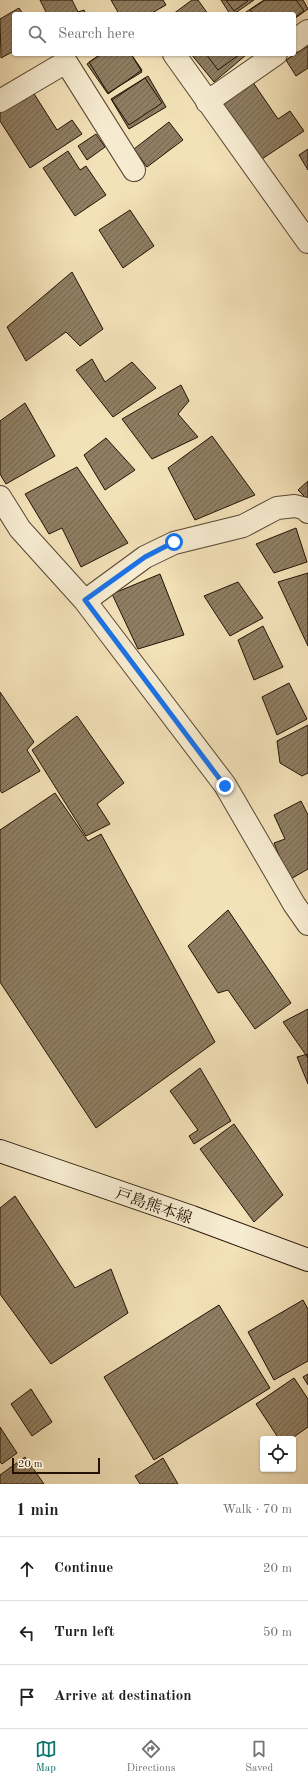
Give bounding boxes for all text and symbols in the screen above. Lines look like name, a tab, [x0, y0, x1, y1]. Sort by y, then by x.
search box	[12, 12, 296, 56]
icon: search	[26, 23, 48, 45]
text: Search here	[58, 27, 135, 42]
route start	[165, 533, 183, 551]
route end	[216, 777, 234, 795]
street label: 戸島熊本線	[113, 1184, 194, 1227]
map controls	[260, 1436, 296, 1472]
button: locate	[260, 1436, 296, 1472]
scale bar	[12, 1456, 100, 1475]
text: 20 m	[18, 1459, 43, 1470]
text: 1 min	[16, 1502, 59, 1519]
text: Walk · 70 m	[223, 1503, 292, 1516]
icon: ahead	[16, 1558, 38, 1580]
text: Continue	[54, 1561, 113, 1576]
text: 20 m	[263, 1562, 292, 1575]
icon: left	[16, 1622, 38, 1644]
text: Turn left	[54, 1625, 114, 1640]
text: 50 m	[263, 1626, 292, 1639]
icon: arrive	[16, 1686, 38, 1708]
text: Arrive at destination	[54, 1689, 192, 1704]
tab: Map	[35, 1738, 57, 1776]
tab: Directions	[127, 1738, 175, 1776]
tab: Saved	[245, 1738, 273, 1776]

